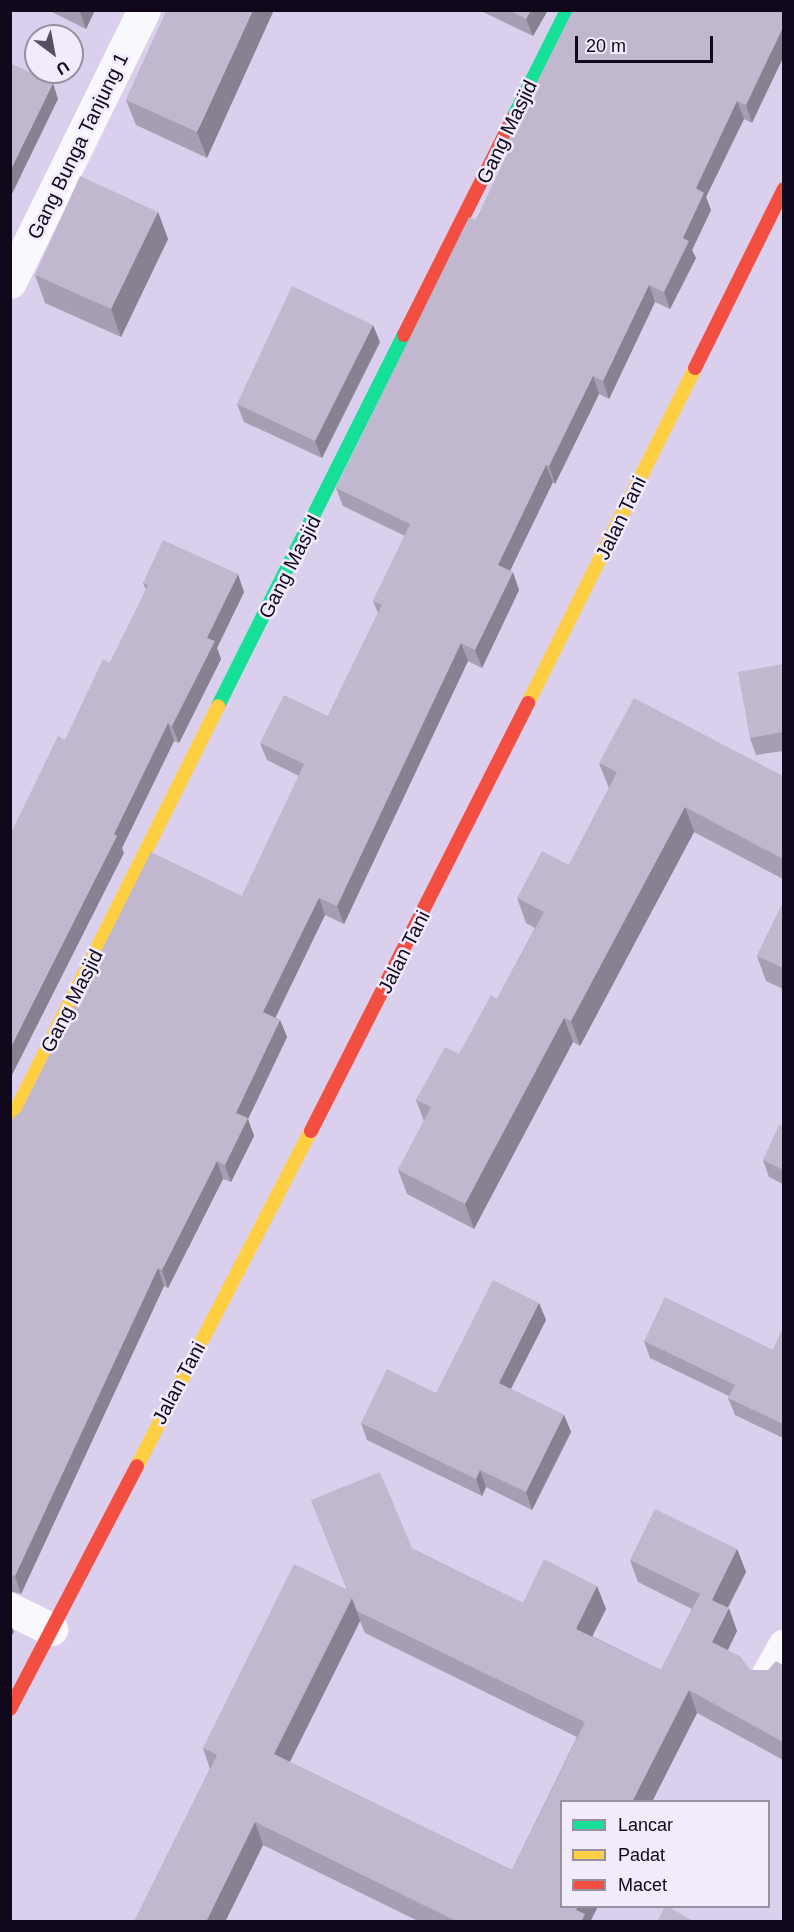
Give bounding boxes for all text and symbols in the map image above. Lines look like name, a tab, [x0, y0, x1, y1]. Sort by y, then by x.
north arrow	[24, 24, 84, 84]
scale bar	[578, 24, 716, 62]
text: 20 m	[586, 36, 626, 56]
street label: Gang Bunga Tanjung 1	[22, 49, 134, 243]
text: U	[53, 58, 72, 78]
street label: Gang Masjid	[472, 76, 542, 188]
street label: Jalan Tani	[590, 472, 652, 564]
street label: Gang Masjid	[254, 512, 326, 622]
street label: Jalan Tani	[373, 906, 435, 998]
street label: Gang Masjid	[36, 946, 108, 1056]
street label: Jalan Tani	[147, 1338, 211, 1428]
legend	[560, 1800, 770, 1908]
text: Lancar	[618, 1815, 673, 1835]
text: Padat	[618, 1845, 665, 1865]
text: Macet	[618, 1875, 667, 1895]

